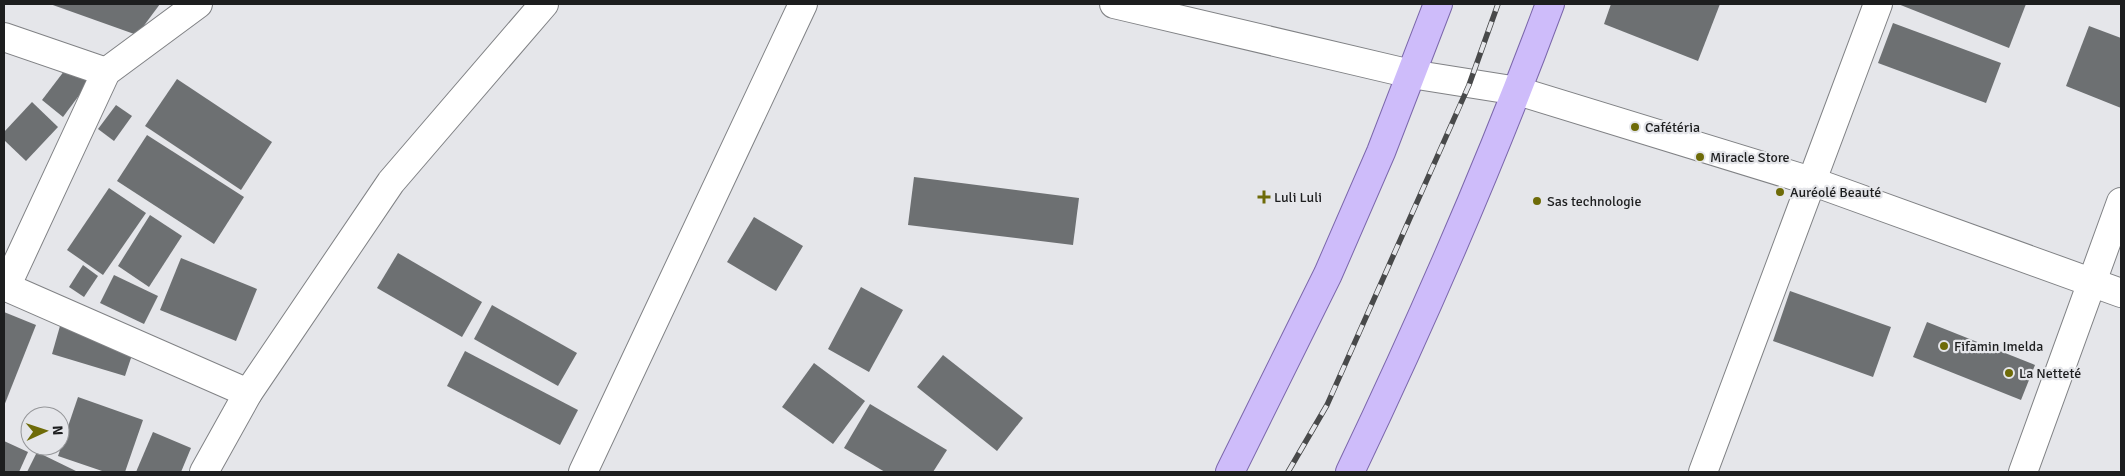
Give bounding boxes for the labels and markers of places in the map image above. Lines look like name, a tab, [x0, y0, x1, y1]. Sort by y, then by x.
place label: Cafétéria	[1645, 119, 1700, 136]
marker: Cafétéria	[1629, 121, 1641, 133]
place label: Miracle Store	[1710, 149, 1790, 166]
marker: Miracle Store	[1694, 151, 1706, 163]
place label: Auréolé Beauté	[1790, 184, 1881, 201]
marker: Auréolé Beauté	[1774, 186, 1786, 198]
place label: Luli Luli	[1274, 189, 1322, 206]
marker: Luli Luli	[1258, 191, 1270, 203]
place label: Sas technologie	[1547, 193, 1641, 210]
marker: Sas technologie	[1531, 195, 1543, 207]
place label: Fifamin Imelda	[1954, 338, 2043, 355]
marker: Fifamin Imelda	[1938, 340, 1950, 352]
place label: La Netteté	[2019, 365, 2081, 382]
marker: La Netteté	[2003, 367, 2015, 379]

